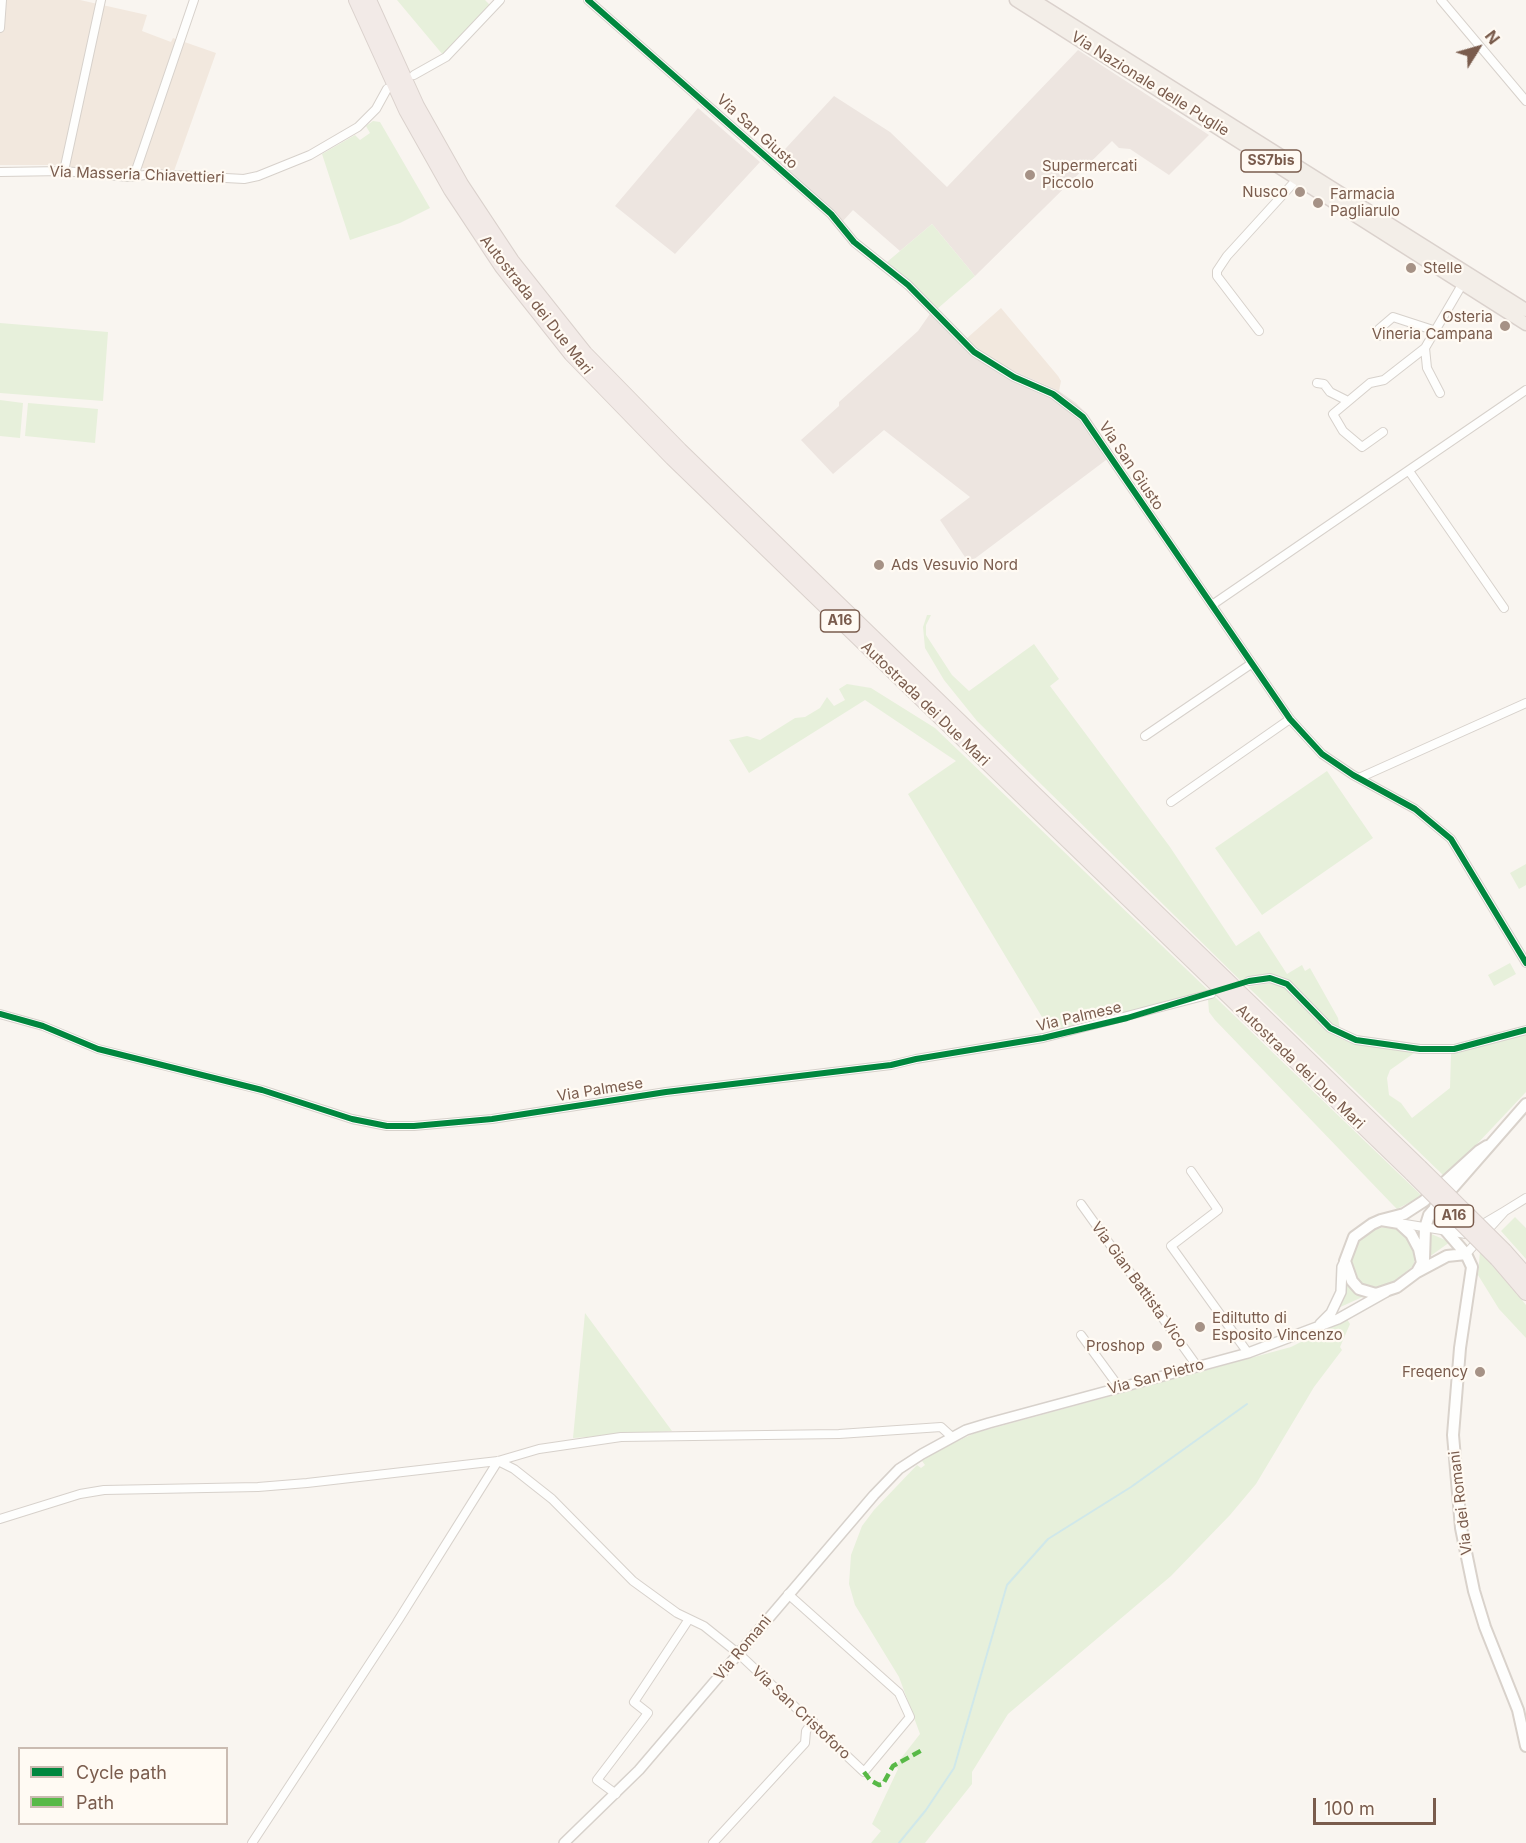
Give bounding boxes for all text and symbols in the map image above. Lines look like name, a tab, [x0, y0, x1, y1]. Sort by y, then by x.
north arrow	[1448, 18, 1508, 78]
text: N	[1481, 26, 1504, 48]
street label: Via Nazionale delle Puglie	[1068, 28, 1232, 140]
street label: Via San Giusto	[713, 91, 801, 173]
road number: SS7bis	[1241, 150, 1301, 172]
place label: Supermercati Piccolo	[1042, 157, 1137, 192]
street label: Via Masseria Chiavettieri	[49, 163, 225, 187]
marker: Supermercati Piccolo	[1023, 168, 1037, 182]
place label: Nusco	[1242, 183, 1288, 201]
marker: Nusco	[1293, 185, 1307, 199]
place label: Farmacia Pagliarulo	[1330, 185, 1400, 220]
marker: Farmacia Pagliarulo	[1311, 196, 1325, 210]
street label: Autostrada dei Due Mari	[476, 232, 596, 378]
place label: Stelle	[1423, 259, 1462, 277]
marker: Stelle	[1404, 261, 1418, 275]
place label: Osteria Vineria Campana	[1372, 308, 1493, 343]
marker: Osteria Vineria Campana	[1498, 319, 1512, 333]
street label: Via San Giusto	[1095, 418, 1167, 514]
place label: Ads Vesuvio Nord	[891, 556, 1018, 574]
marker: Ads Vesuvio Nord	[872, 558, 886, 572]
road number: A16	[820, 610, 860, 632]
street label: Autostrada dei Due Mari	[857, 638, 993, 770]
street label: Via Palmese	[1035, 998, 1123, 1036]
street label: Autostrada dei Due Mari	[1232, 1001, 1368, 1133]
street label: Via Palmese	[556, 1074, 644, 1106]
road number: A16	[1434, 1205, 1474, 1227]
street label: Via Gian Battista Vico	[1087, 1218, 1191, 1352]
place label: Ediltutto di Esposito Vincenzo	[1212, 1309, 1343, 1344]
marker: Ediltutto di Esposito Vincenzo	[1193, 1320, 1207, 1334]
place label: Proshop	[1086, 1337, 1145, 1355]
marker: Proshop	[1150, 1339, 1164, 1353]
street label: Via San Pietro	[1106, 1355, 1206, 1399]
place label: Freqency	[1402, 1363, 1468, 1381]
marker: Freqency	[1473, 1365, 1487, 1379]
street label: Via dei Romani	[1446, 1450, 1476, 1556]
street label: Via Romani	[711, 1612, 775, 1684]
street label: Via San Cristoforo	[748, 1663, 854, 1763]
legend	[18, 1747, 228, 1825]
text: Cycle path	[76, 1762, 167, 1783]
scale bar	[1316, 1786, 1439, 1824]
text: Path	[76, 1792, 114, 1813]
text: 100 m	[1324, 1798, 1375, 1819]

